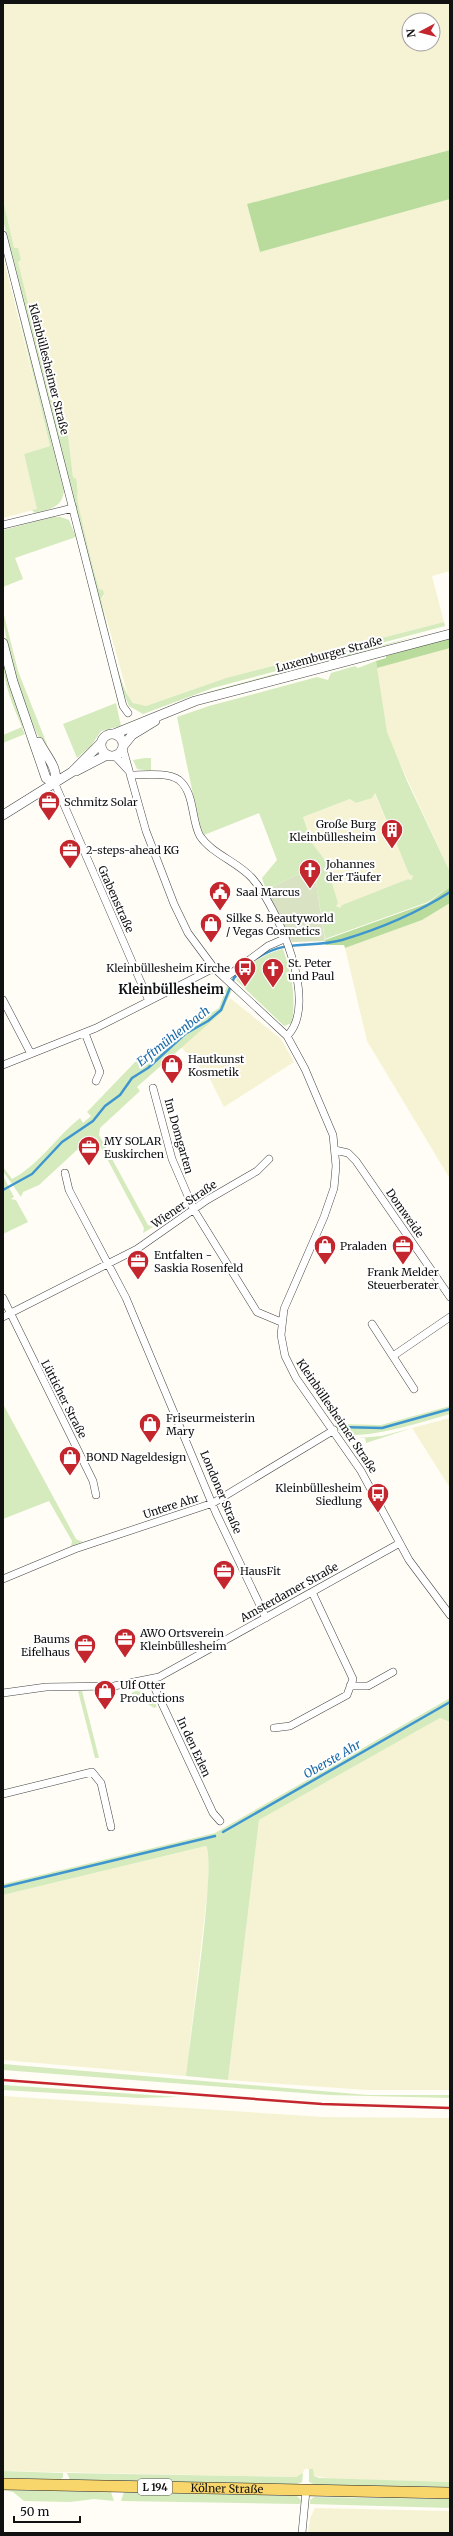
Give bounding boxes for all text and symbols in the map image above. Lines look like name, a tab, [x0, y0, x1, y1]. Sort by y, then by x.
north arrow	[401, 12, 441, 52]
text: N	[404, 28, 419, 38]
street label: Kleinbüllesheimer Straße	[26, 302, 72, 436]
street label: Luxemburger Straße	[275, 633, 384, 675]
office icon: Schmitz Solar	[36, 789, 62, 822]
place label: Schmitz Solar	[64, 795, 138, 809]
place label: Große Burg Kleinbüllesheim	[289, 817, 376, 844]
building icon: Große Burg Kleinbüllesheim	[379, 817, 405, 850]
office icon: 2-steps-ahead KG	[57, 837, 83, 870]
place label: 2-steps-ahead KG	[86, 843, 179, 857]
church icon: Johannes der Täufer	[297, 857, 323, 890]
place label: Johannes der Täufer	[325, 857, 381, 884]
street label: Grabenstraße	[95, 863, 137, 935]
public building icon: Saal Marcus	[207, 879, 233, 912]
place label: Saal Marcus	[236, 885, 300, 899]
shop icon: Silke S. Beautyworld / Vegas Cosmetics	[198, 911, 224, 944]
place label: Silke S. Beautyworld / Vegas Cosmetics	[226, 911, 334, 938]
bus stop icon: Kleinbüllesheim Kirche	[232, 955, 258, 988]
church icon: St. Peter und Paul	[260, 956, 286, 989]
place label: St. Peter und Paul	[288, 956, 335, 983]
place label: Kleinbüllesheim Kirche	[106, 961, 230, 975]
district label: Kleinbüllesheim	[118, 981, 224, 998]
water label: Erftmühlenbach	[134, 1003, 212, 1069]
shop icon: Hautkunst Kosmetik	[159, 1052, 185, 1085]
place label: Hautkunst Kosmetik	[188, 1052, 245, 1079]
street label: Im Domgarten	[162, 1097, 197, 1176]
office icon: MY SOLAR Euskirchen	[76, 1134, 102, 1167]
place label: MY SOLAR Euskirchen	[104, 1134, 165, 1161]
street label: Wiener Straße	[148, 1177, 219, 1231]
street label: Domweide	[383, 1186, 427, 1240]
shop icon: Praladen	[312, 1233, 338, 1266]
office icon: Frank Melder Steuerberater	[390, 1233, 416, 1266]
place label: Praladen	[340, 1239, 388, 1253]
office icon: Entfalten - Saskia Rosenfeld	[125, 1248, 151, 1281]
place label: Entfalten - Saskia Rosenfeld	[154, 1248, 244, 1275]
place label: Frank Melder Steuerberater	[367, 1265, 439, 1292]
street label: Kleinbüllesheimer Straße	[294, 1356, 381, 1476]
street label: Lütticher Straße	[38, 1357, 90, 1441]
shop icon: Friseurmeisterin Mary	[137, 1411, 163, 1444]
place label: Friseurmeisterin Mary	[166, 1411, 256, 1438]
shop icon: BOND Nageldesign	[57, 1444, 83, 1477]
street label: Londoner Straße	[197, 1448, 245, 1536]
place label: BOND Nageldesign	[86, 1450, 187, 1464]
place label: Kleinbüllesheim Siedlung	[275, 1481, 362, 1508]
bus stop icon: Kleinbüllesheim Siedlung	[365, 1481, 391, 1514]
street label: Untere Ahr	[141, 1490, 201, 1522]
office icon: HausFit	[211, 1558, 237, 1591]
street label: Amsterdamer Straße	[237, 1559, 341, 1625]
place label: HausFit	[240, 1564, 281, 1578]
office icon: AWO Ortsverein Kleinbüllesheim	[112, 1626, 138, 1659]
place label: AWO Ortsverein Kleinbüllesheim	[139, 1626, 227, 1653]
place label: Baums Eifelhaus	[21, 1632, 70, 1659]
office icon: Baums Eifelhaus	[72, 1632, 98, 1665]
shop icon: Ulf Otter Productions	[92, 1678, 118, 1711]
place label: Ulf Otter Productions	[120, 1678, 184, 1705]
street label: In den Erlen	[174, 1715, 214, 1780]
water label: Oberste Ahr	[301, 1736, 364, 1781]
road number: L 194	[138, 2479, 172, 2495]
street label: Kölner Straße	[190, 2481, 264, 2496]
scale bar	[14, 2498, 80, 2524]
text: 50 m	[20, 2504, 49, 2519]

